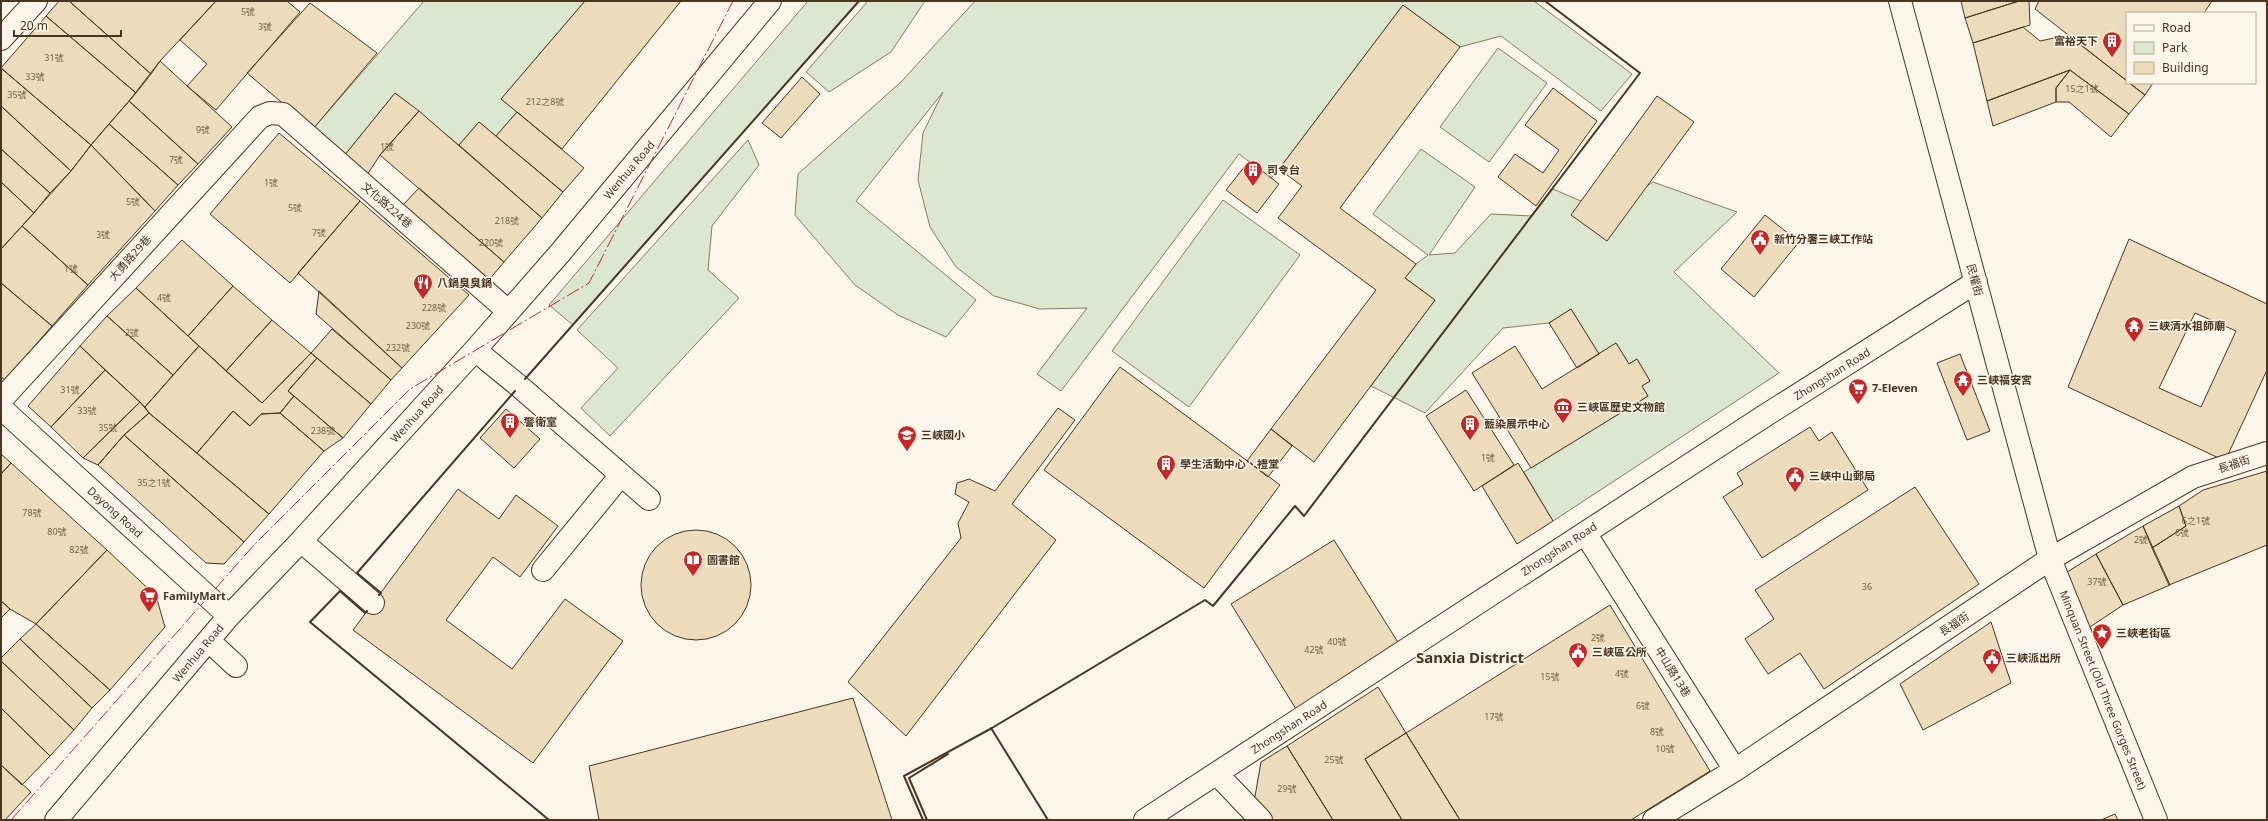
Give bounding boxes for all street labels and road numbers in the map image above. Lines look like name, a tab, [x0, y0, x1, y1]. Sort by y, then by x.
street label: Wenhua Road	[600, 137, 658, 202]
street label: 文化路224巷	[359, 178, 416, 231]
street label: 大勇路29巷	[105, 232, 154, 284]
street label: 民權街	[1964, 262, 1987, 298]
street label: Zhongshan Road	[1791, 344, 1873, 403]
street label: Wenhua Road	[387, 382, 446, 445]
street label: 長福街	[2216, 451, 2252, 476]
street label: Dayong Road	[85, 483, 146, 540]
street label: Zhongshan Road	[1518, 518, 1600, 579]
street label: Minquan Street (Old Three Gorges Street)	[2056, 588, 2150, 792]
street label: 長福街	[1936, 608, 1972, 639]
street label: Wenhua Road	[169, 620, 227, 685]
street label: 中山路13巷	[1652, 644, 1695, 700]
street label: Zhongshan Road	[1248, 696, 1330, 757]

